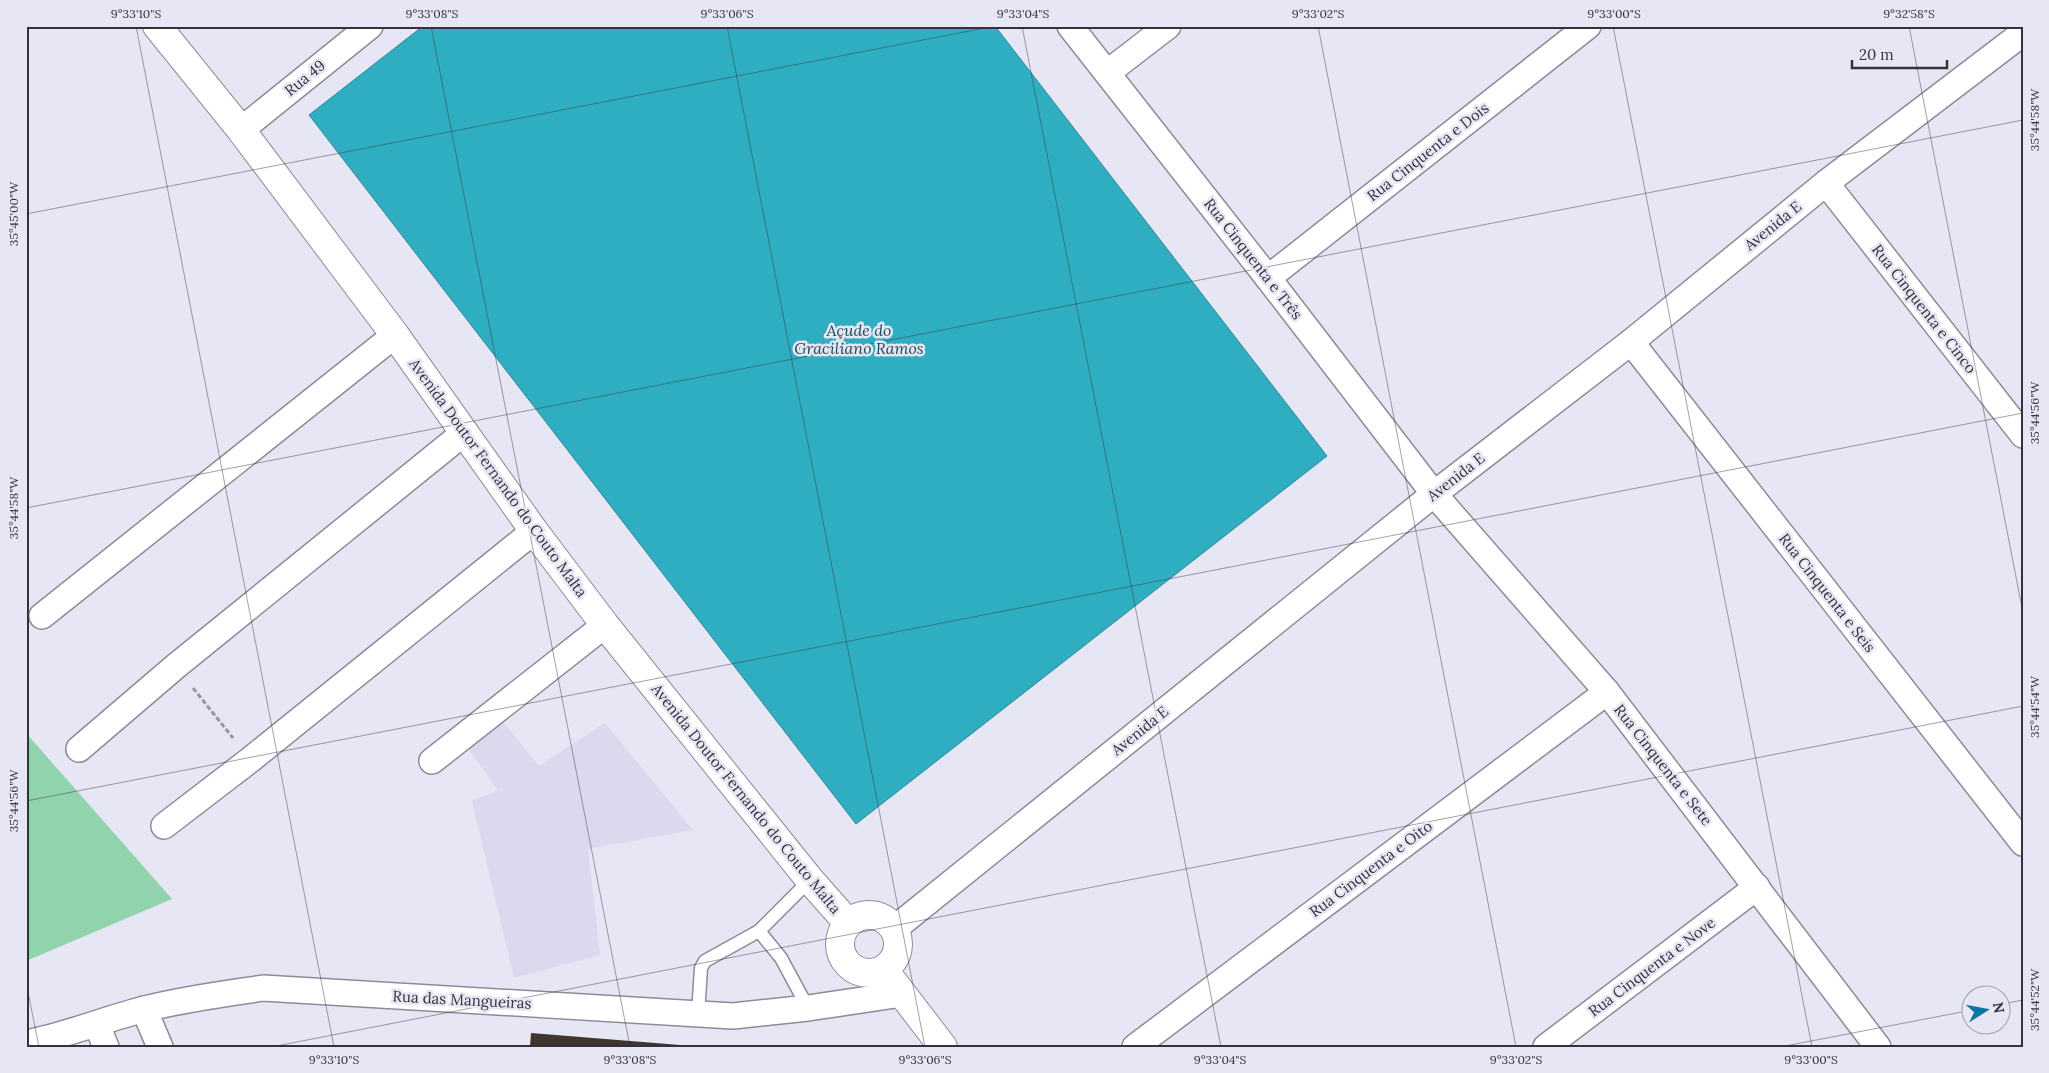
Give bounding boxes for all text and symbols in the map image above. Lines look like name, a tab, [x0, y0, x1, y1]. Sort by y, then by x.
text: 9°33'10"S	[111, 6, 161, 21]
text: 9°33'08"S	[406, 6, 459, 21]
text: 9°33'06"S	[700, 6, 754, 21]
text: 9°33'04"S	[997, 6, 1049, 21]
text: 9°33'02"S	[1292, 6, 1344, 21]
text: 9°33'00"S	[1587, 6, 1641, 21]
text: 9°32'58"S	[1883, 6, 1935, 21]
scale bar	[1852, 38, 1946, 70]
text: 20 m	[1859, 45, 1894, 64]
street label: Rua 49	[280, 55, 329, 100]
text: 35°44'58"W	[2027, 88, 2042, 151]
street label: Rua Cinquenta e Dois	[1363, 98, 1492, 205]
text: 35°45'00"W	[6, 181, 21, 246]
street label: Rua Cinquenta e Três	[1200, 194, 1307, 323]
street label: Avenida E	[1739, 197, 1805, 255]
street label: Rua Cinquenta e Cinco	[1868, 240, 1981, 377]
water label: Açude do Graciliano Ramos	[794, 320, 924, 358]
street label: Avenida Doutor Fernando do Couto Malta	[405, 354, 592, 601]
text: 35°44'56"W	[2027, 381, 2042, 444]
street label: Avenida E	[1422, 448, 1488, 506]
text: 35°44'58"W	[6, 476, 21, 539]
street label: Rua Cinquenta e Seis	[1775, 529, 1880, 656]
text: 35°44'54"W	[2027, 675, 2042, 738]
street label: Avenida Doutor Fernando do Couto Malta	[647, 679, 845, 918]
street label: Rua Cinquenta e Sete	[1610, 700, 1717, 829]
street label: Avenida E	[1106, 702, 1172, 760]
text: 35°44'56"W	[6, 769, 21, 832]
street label: Rua Cinquenta e Oito	[1305, 816, 1436, 921]
street label: Rua Cinquenta e Nove	[1585, 913, 1719, 1020]
text: 35°44'52"W	[2027, 968, 2042, 1031]
street label: Rua das Mangueiras	[392, 986, 532, 1013]
north arrow	[1962, 986, 2012, 1036]
text: N	[1989, 1000, 2009, 1015]
text: 9°33'10"S	[309, 1052, 359, 1067]
text: 9°33'08"S	[604, 1052, 657, 1067]
text: 9°33'06"S	[898, 1052, 952, 1067]
text: 9°33'04"S	[1194, 1052, 1246, 1067]
text: 9°33'02"S	[1490, 1052, 1542, 1067]
text: 9°33'00"S	[1784, 1052, 1838, 1067]

